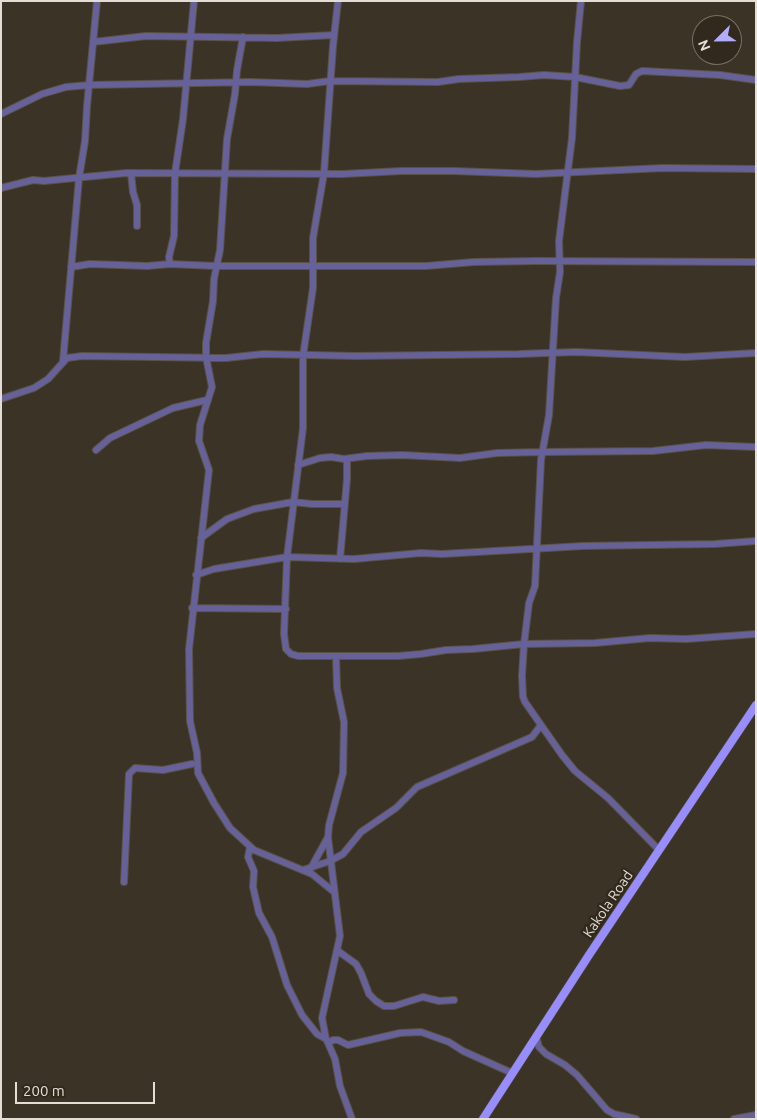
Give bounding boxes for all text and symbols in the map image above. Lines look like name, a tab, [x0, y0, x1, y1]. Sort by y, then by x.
north arrow	[692, 15, 742, 65]
text: N	[695, 38, 714, 53]
street label: Kakola Road	[579, 867, 637, 941]
scale bar	[18, 1072, 158, 1104]
text: 200 m	[23, 1082, 65, 1099]

